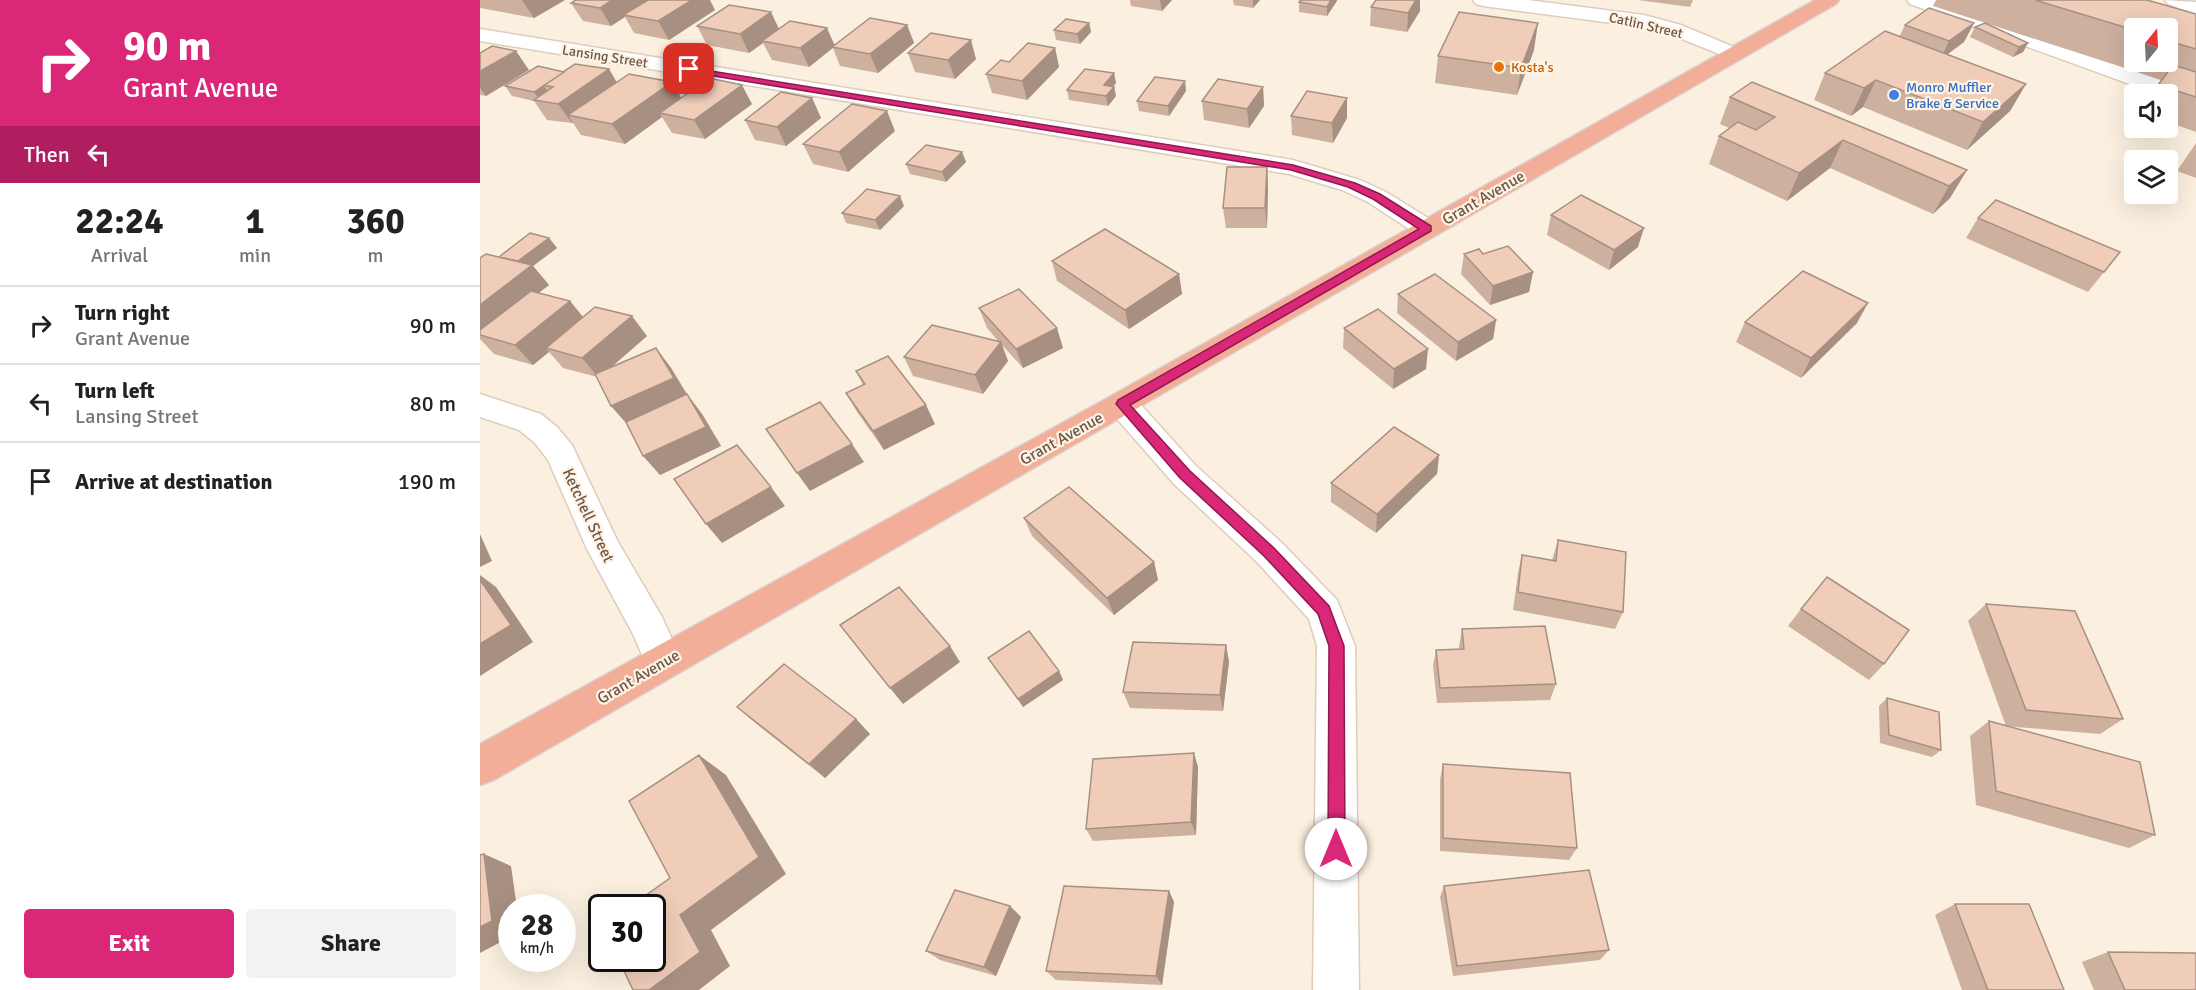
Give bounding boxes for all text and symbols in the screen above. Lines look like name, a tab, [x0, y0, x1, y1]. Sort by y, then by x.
street label: Catlin Street	[1607, 9, 1685, 42]
north arrow	[2124, 18, 2178, 72]
map controls	[2124, 18, 2178, 204]
text: 90 m	[123, 21, 212, 72]
icon: right	[24, 24, 102, 102]
street label: Lansing Street	[561, 41, 649, 72]
pin	[663, 43, 714, 94]
icon: arrive	[672, 52, 705, 85]
place label: Kosta's	[1511, 59, 1554, 76]
marker: Kosta's	[1492, 60, 1506, 74]
text: Grant Avenue	[123, 72, 278, 105]
place label: Monro Muffler Brake & Service	[1906, 79, 1999, 112]
button: sound	[2124, 84, 2178, 138]
marker: Monro Muffler Brake & Service	[1887, 88, 1901, 102]
icon: left	[82, 138, 115, 171]
text: Then	[24, 141, 70, 168]
button: layers	[2124, 150, 2178, 204]
street label: Grant Avenue	[1439, 166, 1528, 230]
text: 22:24	[75, 199, 164, 244]
text: 1	[245, 199, 265, 244]
text: 360	[346, 199, 405, 244]
text: Arrival	[91, 243, 148, 268]
text: min	[239, 243, 271, 268]
text: m	[368, 243, 384, 268]
text: Turn right	[75, 299, 170, 326]
icon: right	[24, 309, 57, 342]
text: 90 m	[410, 312, 456, 339]
text: Grant Avenue	[75, 326, 190, 351]
text: Turn left	[75, 377, 155, 404]
icon: left	[24, 387, 57, 420]
text: 80 m	[410, 390, 456, 417]
text: Lansing Street	[75, 404, 198, 429]
street label: Grant Avenue	[1016, 408, 1107, 470]
icon: arrive	[24, 465, 57, 498]
street label: Ketchell Street	[558, 465, 619, 566]
text: Arrive at destination	[75, 468, 272, 495]
text: 190 m	[398, 468, 456, 495]
street label: Grant Avenue	[594, 645, 683, 709]
position arrow	[1304, 817, 1368, 881]
speed limit sign: 30	[588, 894, 666, 972]
text: 28	[521, 907, 553, 944]
button: Exit	[24, 909, 234, 978]
button: Share	[246, 909, 456, 978]
text: km/h	[520, 939, 554, 957]

